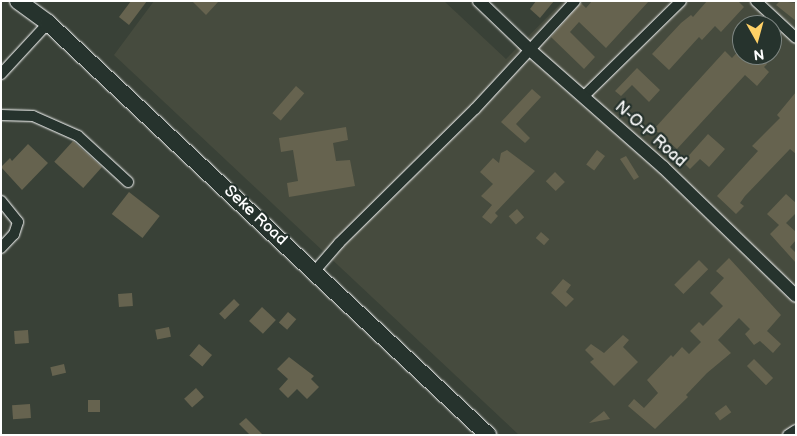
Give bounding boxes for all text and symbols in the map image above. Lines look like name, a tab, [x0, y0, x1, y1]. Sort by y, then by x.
north arrow	[732, 15, 782, 65]
text: N	[753, 45, 765, 63]
street label: N-O-P Road	[611, 98, 689, 172]
street label: Seke Road	[219, 182, 291, 250]

